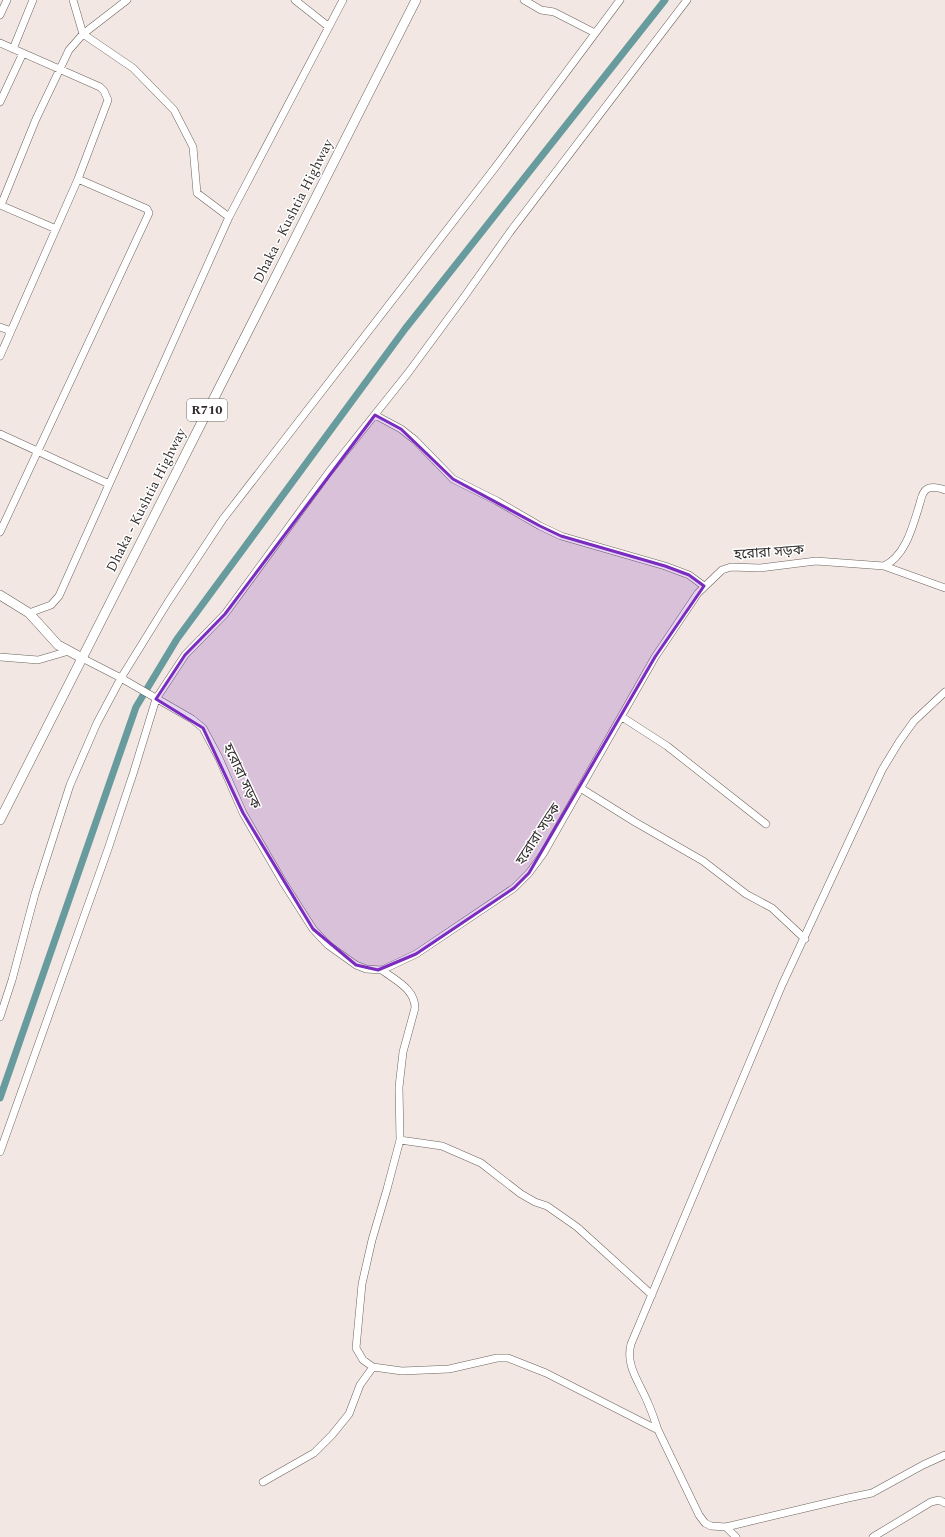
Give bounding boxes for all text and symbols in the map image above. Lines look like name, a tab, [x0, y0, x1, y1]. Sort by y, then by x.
street label: Dhaka - Kushtia Highway	[248, 134, 339, 287]
road number: R710	[187, 399, 227, 421]
street label: Dhaka - Kushtia Highway	[101, 423, 192, 576]
street label: হরোরা সড়ক	[732, 539, 805, 565]
street label: হরোরা সড়ক	[217, 739, 267, 813]
street label: হরোরা সড়ক	[510, 798, 566, 870]

